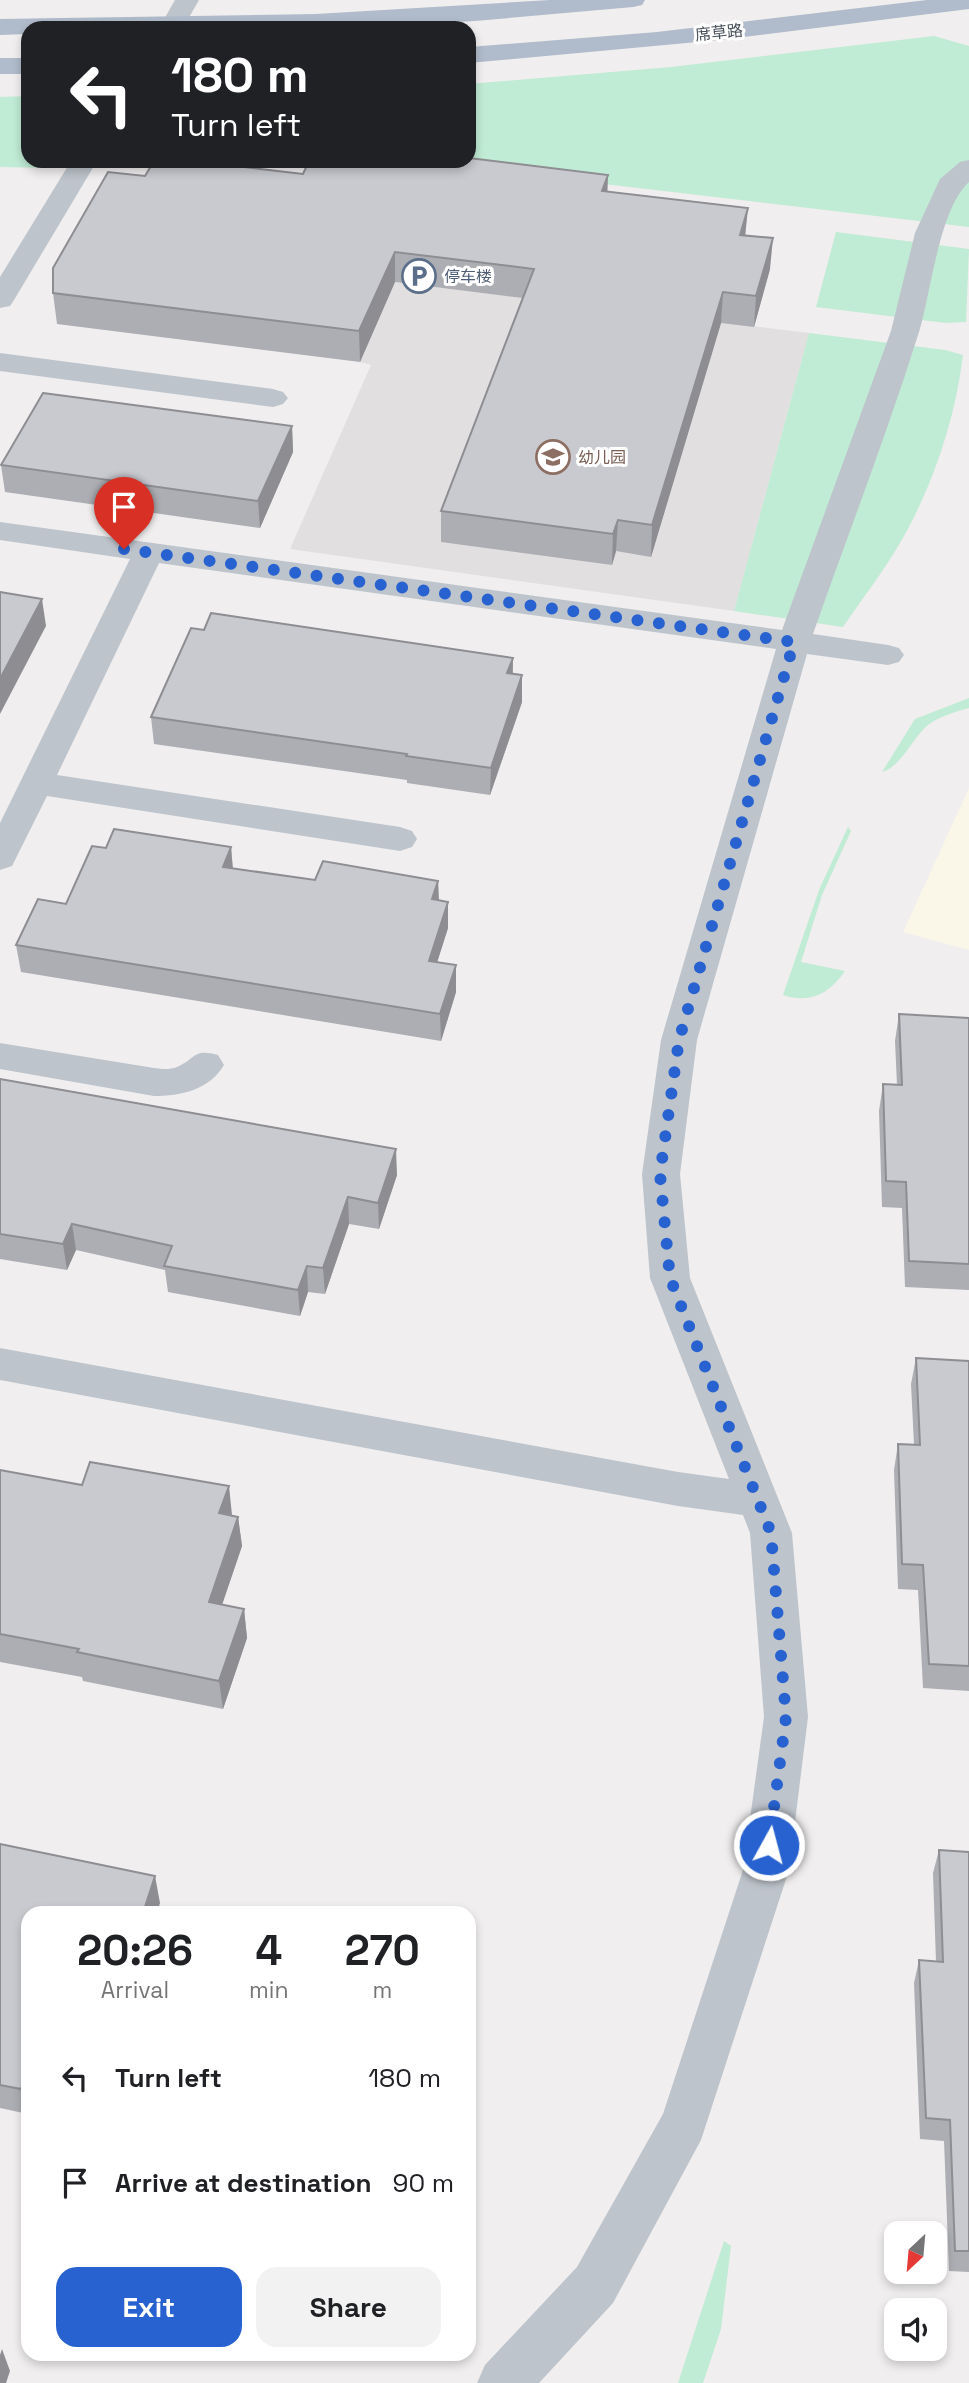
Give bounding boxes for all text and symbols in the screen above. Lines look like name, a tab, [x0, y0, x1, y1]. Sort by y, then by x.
street label: 席草路	[694, 20, 744, 45]
text: 180 m	[171, 44, 309, 106]
icon: left	[56, 49, 147, 140]
text: Turn left	[171, 105, 301, 145]
parking icon: 停车楼	[400, 257, 438, 295]
place label: 停车楼	[444, 266, 492, 287]
school or university icon: 幼儿园	[534, 438, 572, 476]
place label: 幼儿园	[578, 447, 626, 468]
pin	[94, 477, 154, 549]
icon: arrive	[105, 488, 143, 526]
position arrow	[732, 1808, 806, 1882]
text: 20:26	[77, 1924, 193, 1977]
text: 4	[255, 1924, 282, 1977]
text: 270	[345, 1924, 420, 1977]
text: Arrival	[101, 1975, 169, 2005]
text: min	[249, 1975, 289, 2005]
text: m	[372, 1975, 392, 2005]
icon: left	[56, 2059, 94, 2097]
text: Turn left	[115, 2061, 222, 2095]
text: 180 m	[368, 2061, 441, 2095]
icon: arrive	[56, 2164, 94, 2202]
text: Arrive at destination	[115, 2166, 372, 2200]
text: 90 m	[393, 2166, 454, 2200]
north arrow	[884, 2221, 947, 2284]
map controls	[884, 2221, 947, 2361]
button: Exit	[56, 2267, 242, 2347]
button: Share	[256, 2267, 441, 2347]
button: sound	[884, 2298, 947, 2361]

